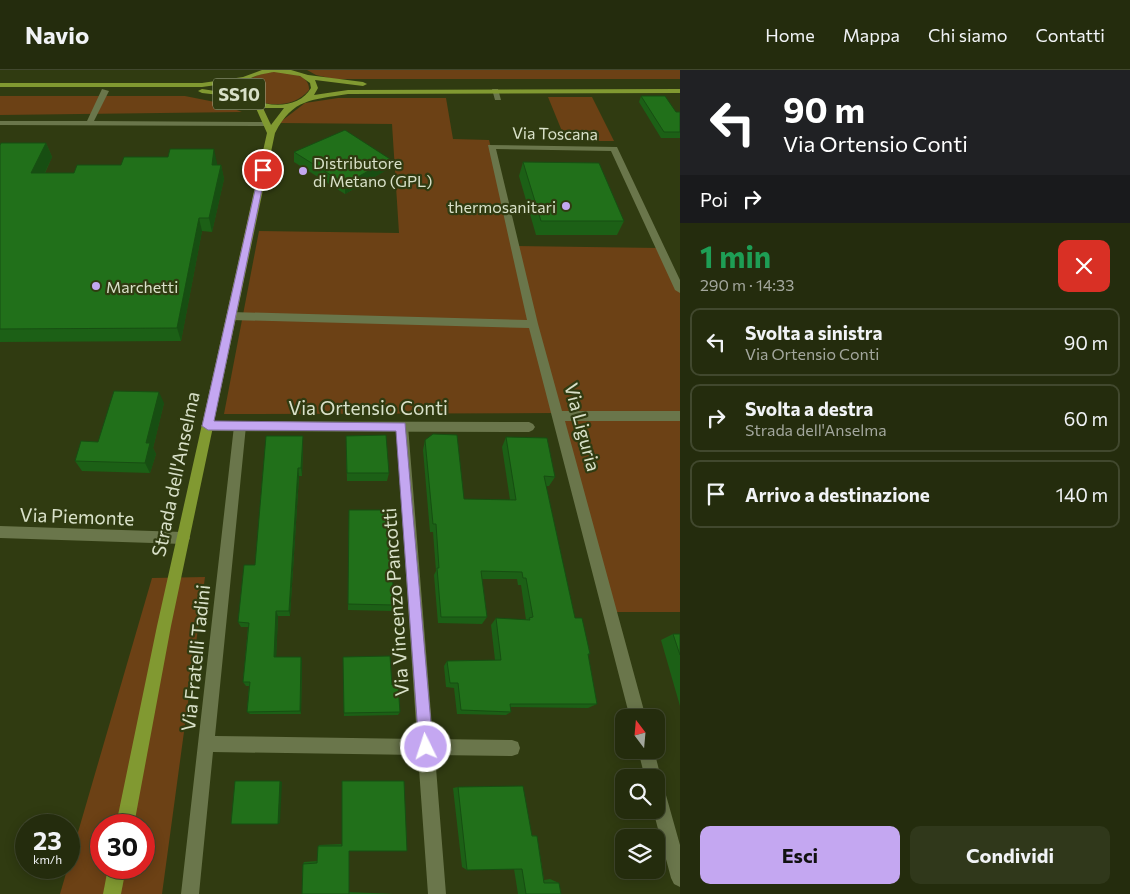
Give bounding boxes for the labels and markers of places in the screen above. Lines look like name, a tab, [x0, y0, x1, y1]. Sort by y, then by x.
pin	[242, 149, 284, 191]
place label: Distributore di Metano (GPL)	[313, 153, 432, 190]
marker: Distributore di Metano (GPL)	[297, 165, 309, 177]
place label: thermosanitari	[448, 197, 556, 216]
marker: thermosanitari	[560, 200, 572, 212]
place label: Marchetti	[106, 277, 178, 296]
marker: Marchetti	[90, 280, 102, 292]

